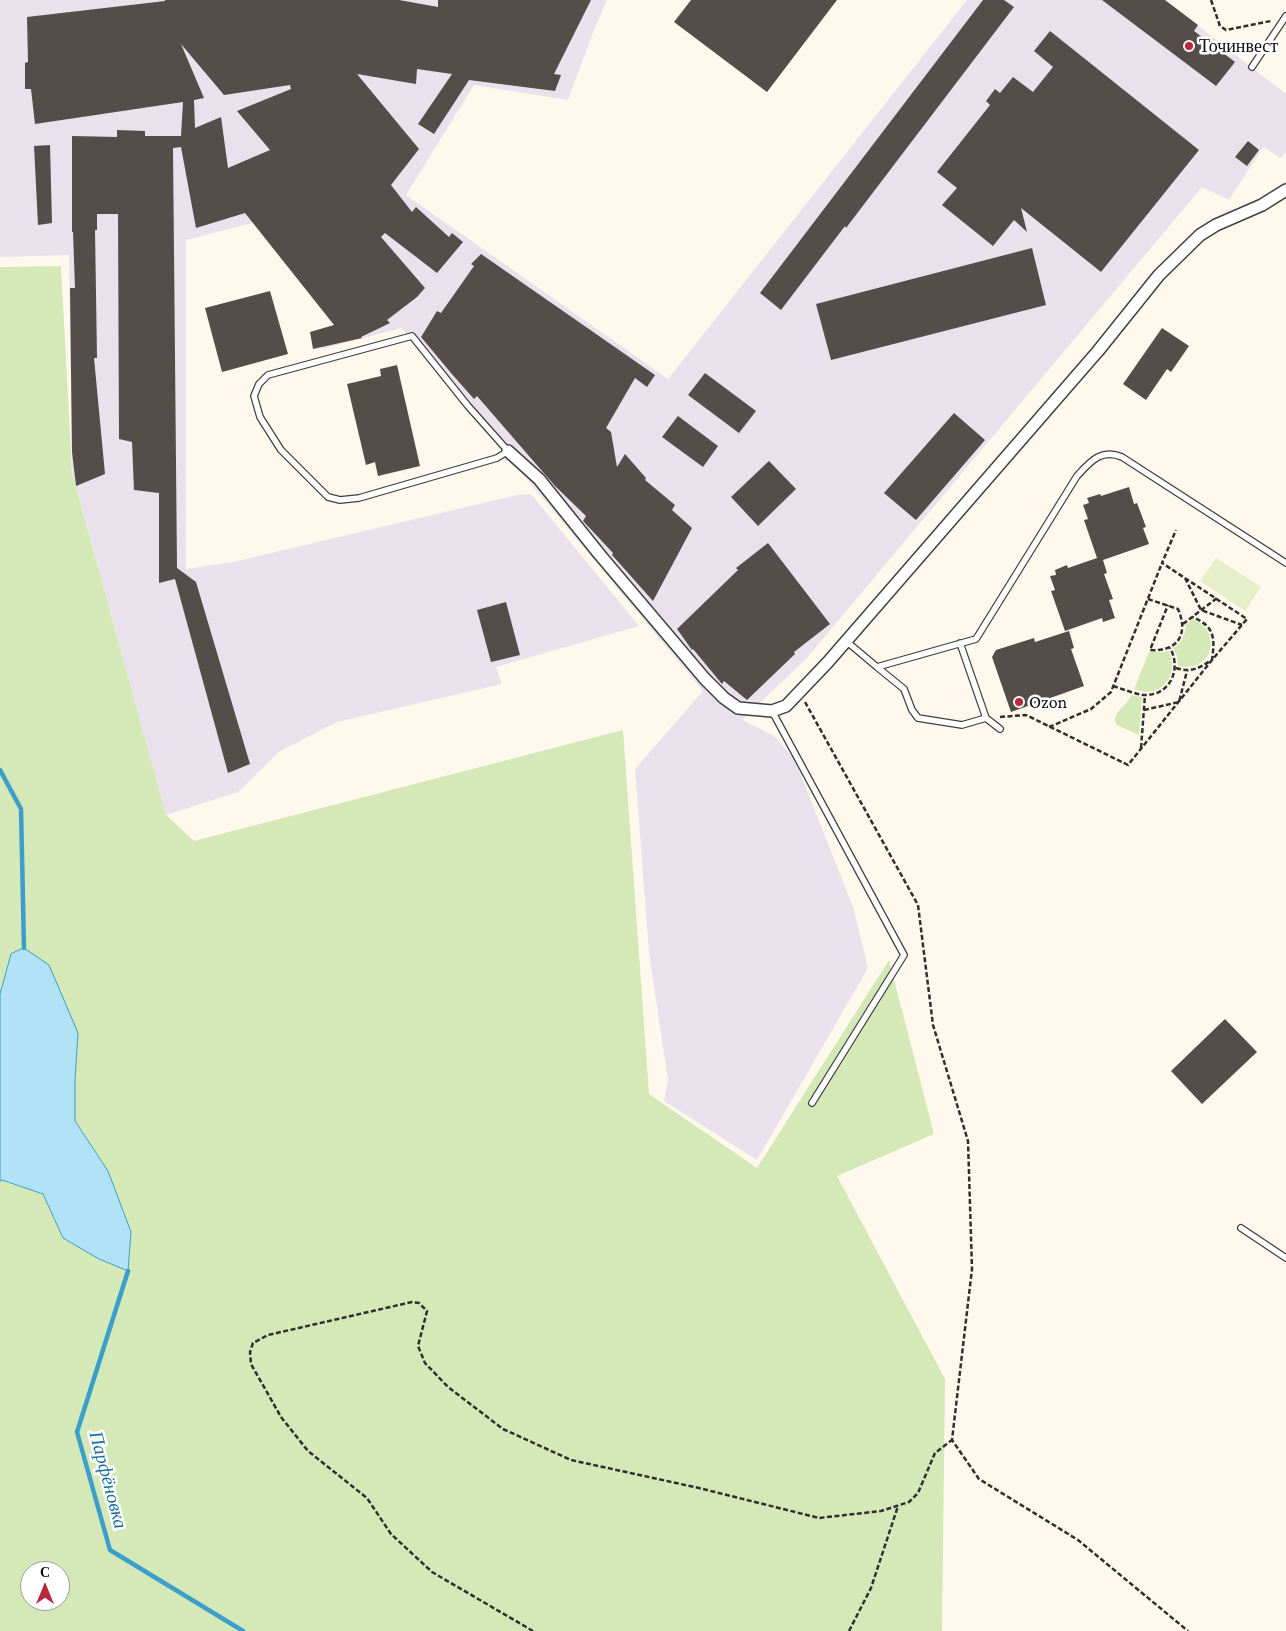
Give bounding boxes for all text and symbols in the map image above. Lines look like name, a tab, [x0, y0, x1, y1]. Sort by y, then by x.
place label: Точинвест	[1199, 35, 1278, 57]
marker: Точинвест	[1183, 40, 1195, 52]
place label: Ozon	[1029, 691, 1067, 713]
marker: Ozon	[1013, 696, 1025, 708]
water label: Парфёновка	[84, 1429, 132, 1531]
north arrow	[20, 1561, 70, 1611]
text: С	[40, 1564, 50, 1580]

